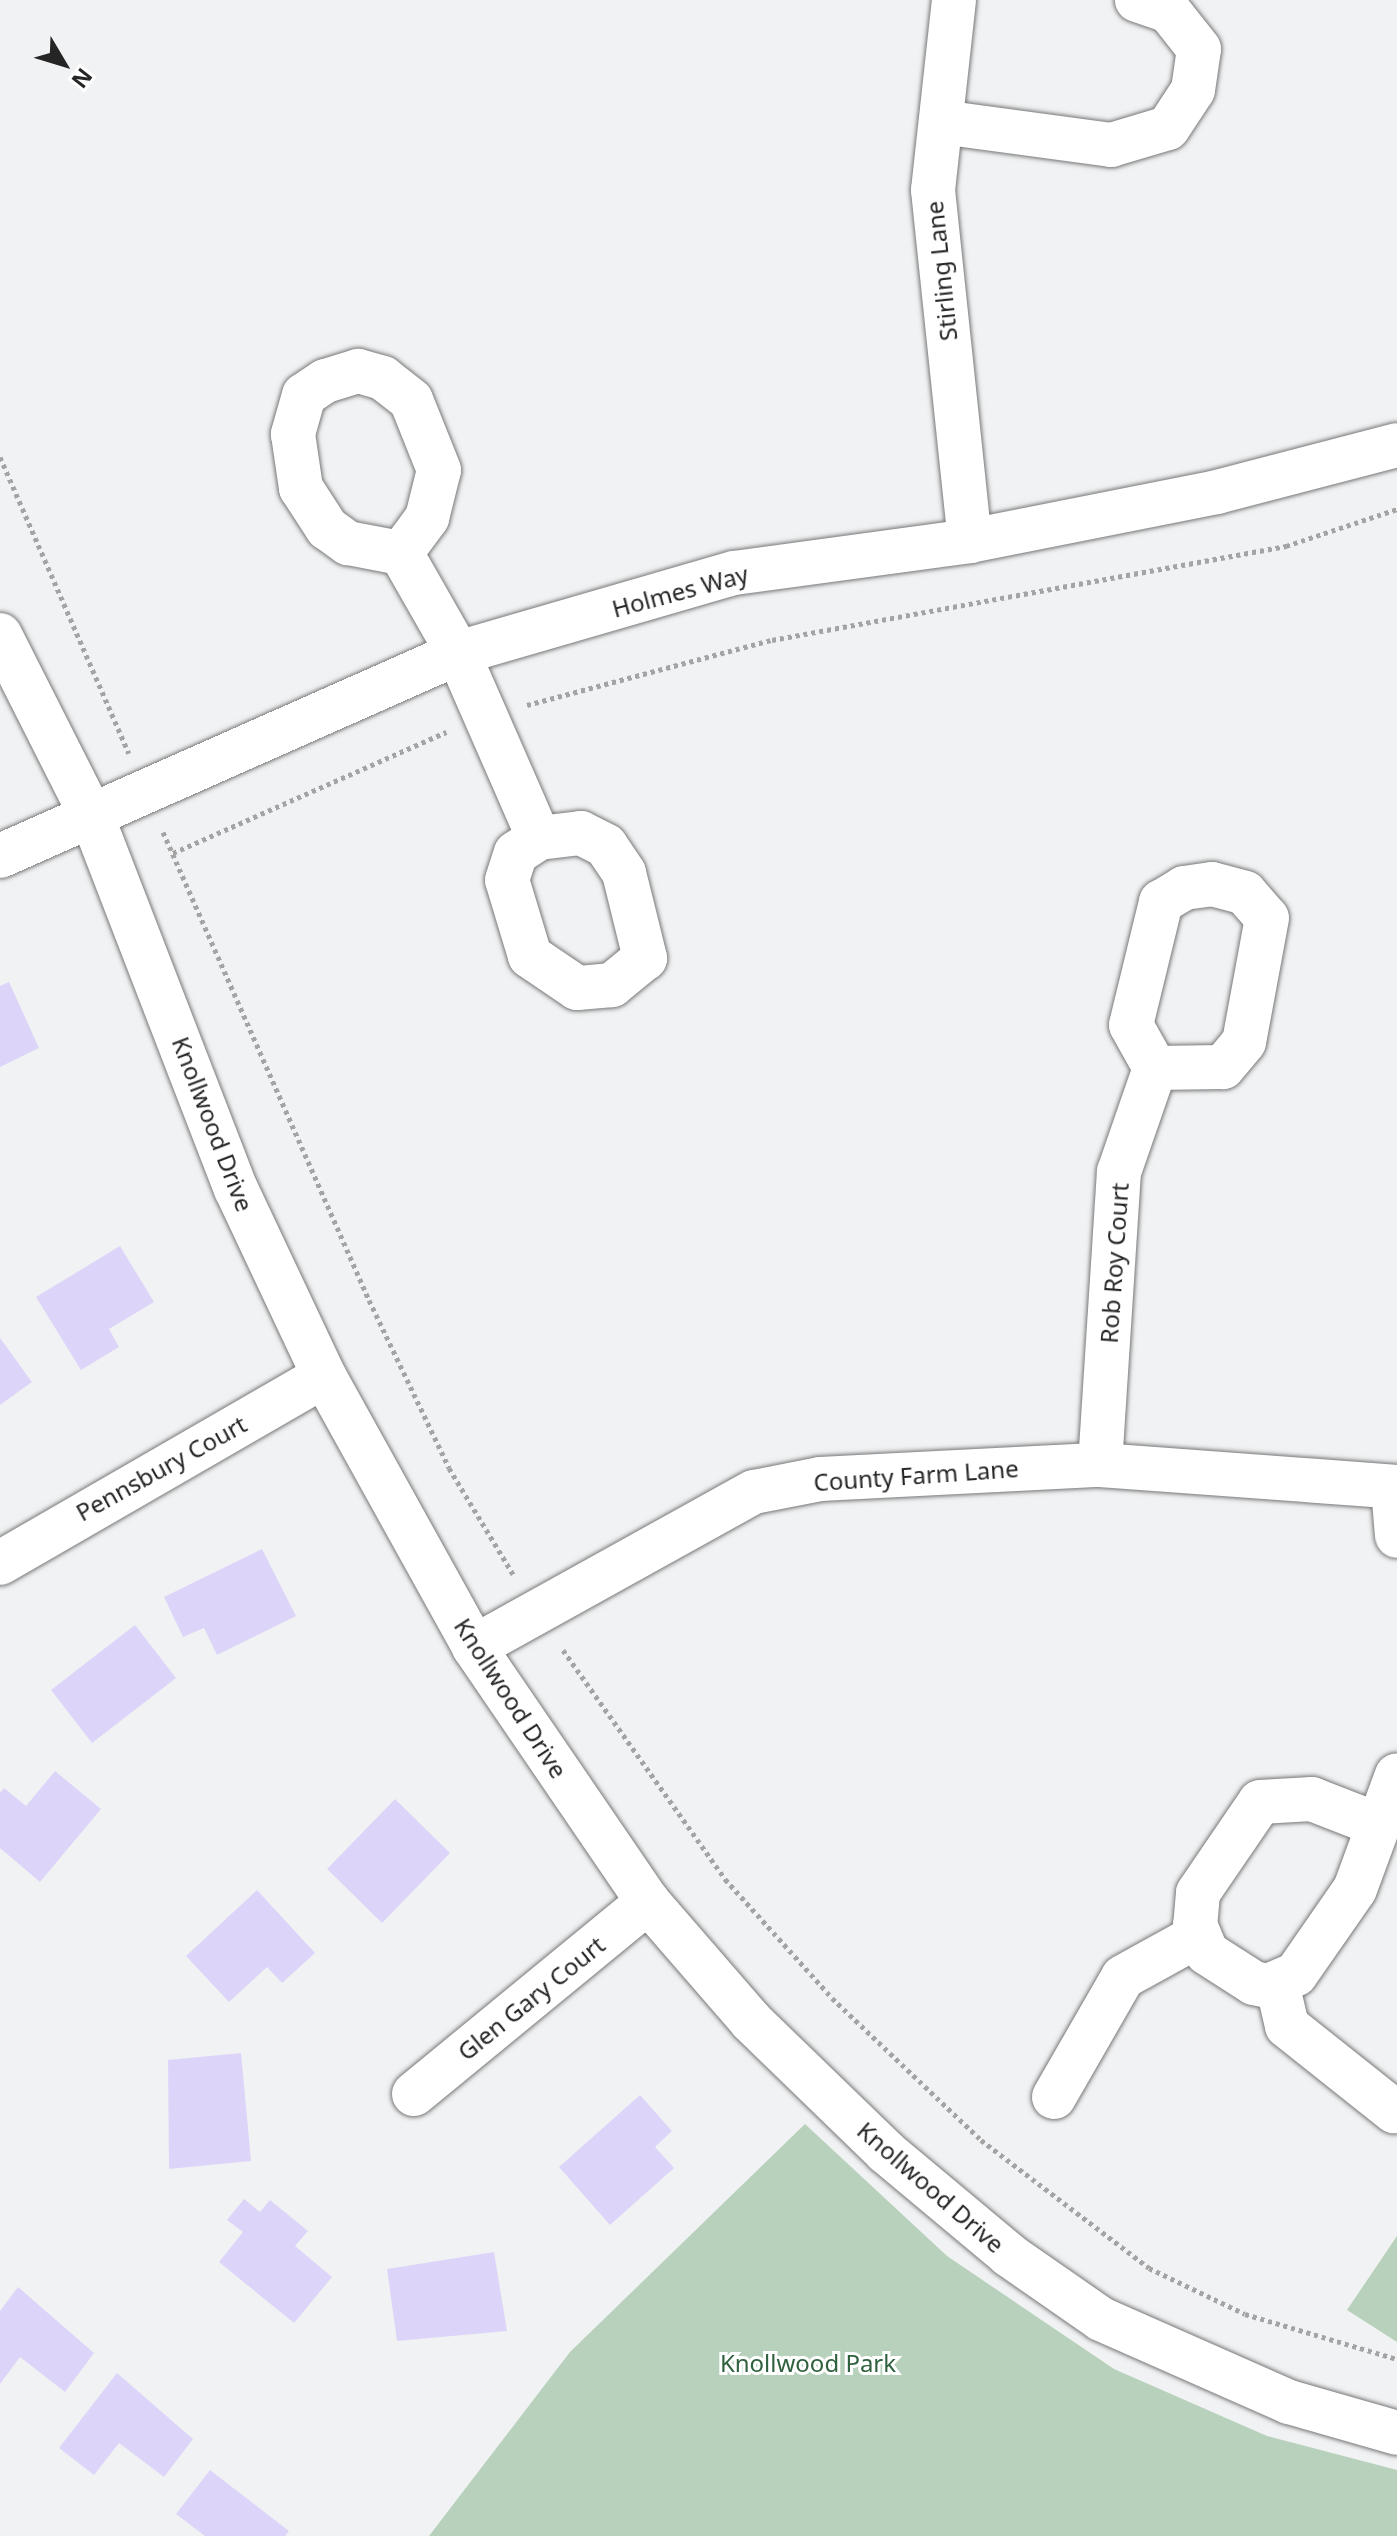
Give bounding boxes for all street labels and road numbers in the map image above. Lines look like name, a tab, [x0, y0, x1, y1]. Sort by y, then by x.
street label: Stirling Lane	[919, 200, 963, 342]
street label: Holmes Way	[609, 559, 751, 623]
street label: Knollwood Drive	[166, 1033, 260, 1215]
street label: Rob Roy Court	[1094, 1182, 1134, 1344]
street label: Pennsbury Court	[71, 1409, 251, 1527]
street label: County Farm Lane	[813, 1453, 1019, 1497]
street label: Knollwood Drive	[449, 1613, 573, 1783]
street label: Glen Gary Court	[452, 1930, 610, 2066]
street label: Knollwood Drive	[852, 2115, 1010, 2259]

